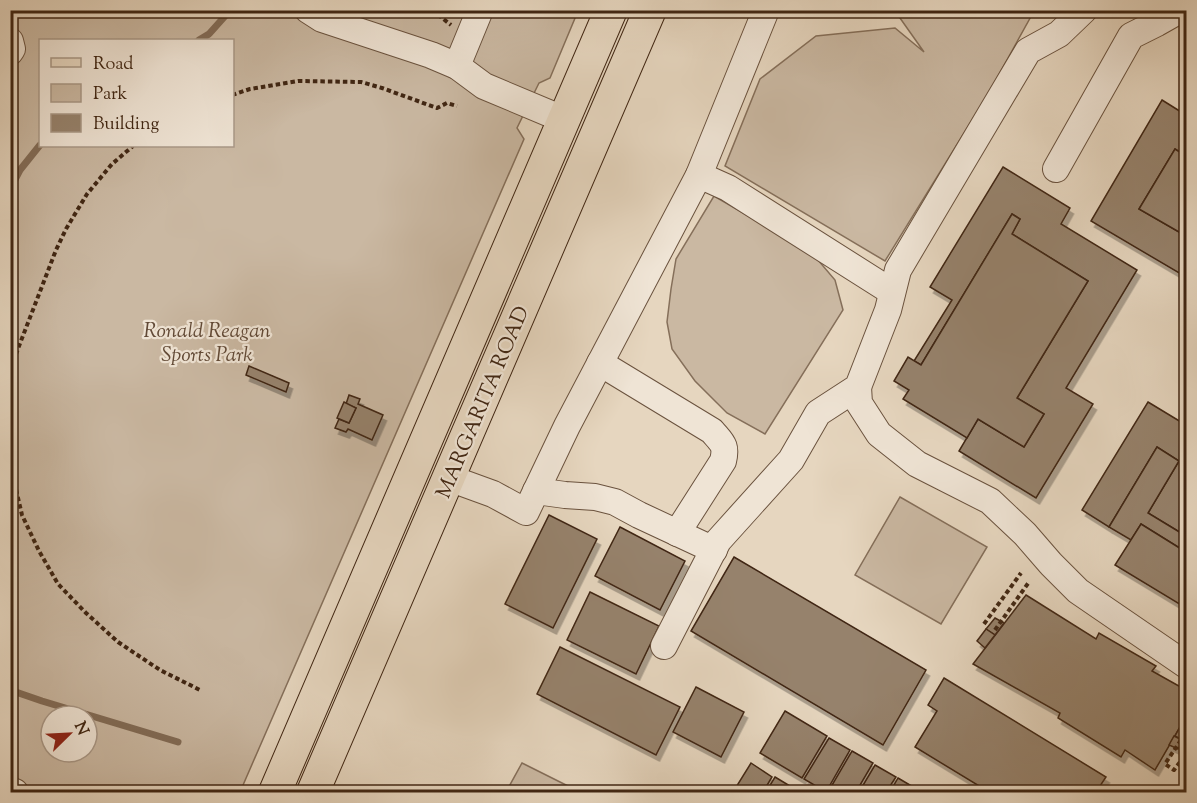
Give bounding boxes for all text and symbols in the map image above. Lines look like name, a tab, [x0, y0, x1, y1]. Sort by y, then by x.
legend	[39, 39, 234, 147]
text: Road	[93, 52, 133, 78]
text: Park	[93, 82, 128, 108]
text: Building	[93, 112, 159, 138]
street label: MARGARITA ROAD	[430, 302, 538, 504]
park label: Ronald Reagan Sports Park	[143, 317, 271, 371]
north arrow	[39, 704, 99, 764]
text: N	[67, 718, 94, 740]

